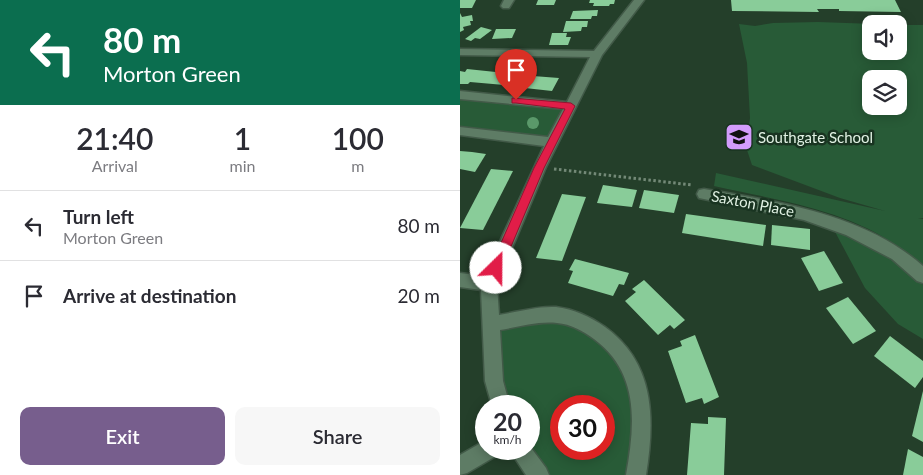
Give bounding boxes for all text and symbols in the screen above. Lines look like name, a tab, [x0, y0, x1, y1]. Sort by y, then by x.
map controls	[862, 15, 907, 115]
button: sound	[862, 15, 907, 60]
text: 80 m	[103, 18, 181, 60]
icon: left	[20, 20, 85, 85]
pin	[495, 49, 537, 100]
icon: arrive	[502, 56, 530, 84]
text: Morton Green	[103, 60, 241, 87]
button: layers	[862, 70, 907, 115]
text: 21:40	[76, 120, 153, 156]
text: 1	[234, 120, 251, 156]
text: 100	[332, 120, 384, 156]
school or university icon: Southgate School	[724, 122, 754, 152]
place label: Southgate School	[758, 128, 873, 146]
text: Arrival	[92, 156, 138, 175]
text: min	[230, 156, 255, 175]
text: m	[351, 156, 364, 175]
street label: Saxton Place	[710, 186, 796, 220]
text: Turn left	[63, 205, 134, 228]
icon: left	[20, 212, 48, 240]
text: 80 m	[397, 214, 440, 237]
text: Morton Green	[63, 228, 163, 247]
position arrow	[469, 241, 521, 293]
icon: arrive	[20, 282, 48, 310]
text: Arrive at destination	[63, 284, 236, 307]
text: 20 m	[397, 284, 440, 307]
speed limit sign: 30	[550, 395, 615, 460]
text: 20	[493, 406, 522, 436]
button: Exit	[20, 407, 225, 465]
button: Share	[235, 407, 440, 465]
text: km/h	[493, 432, 522, 447]

